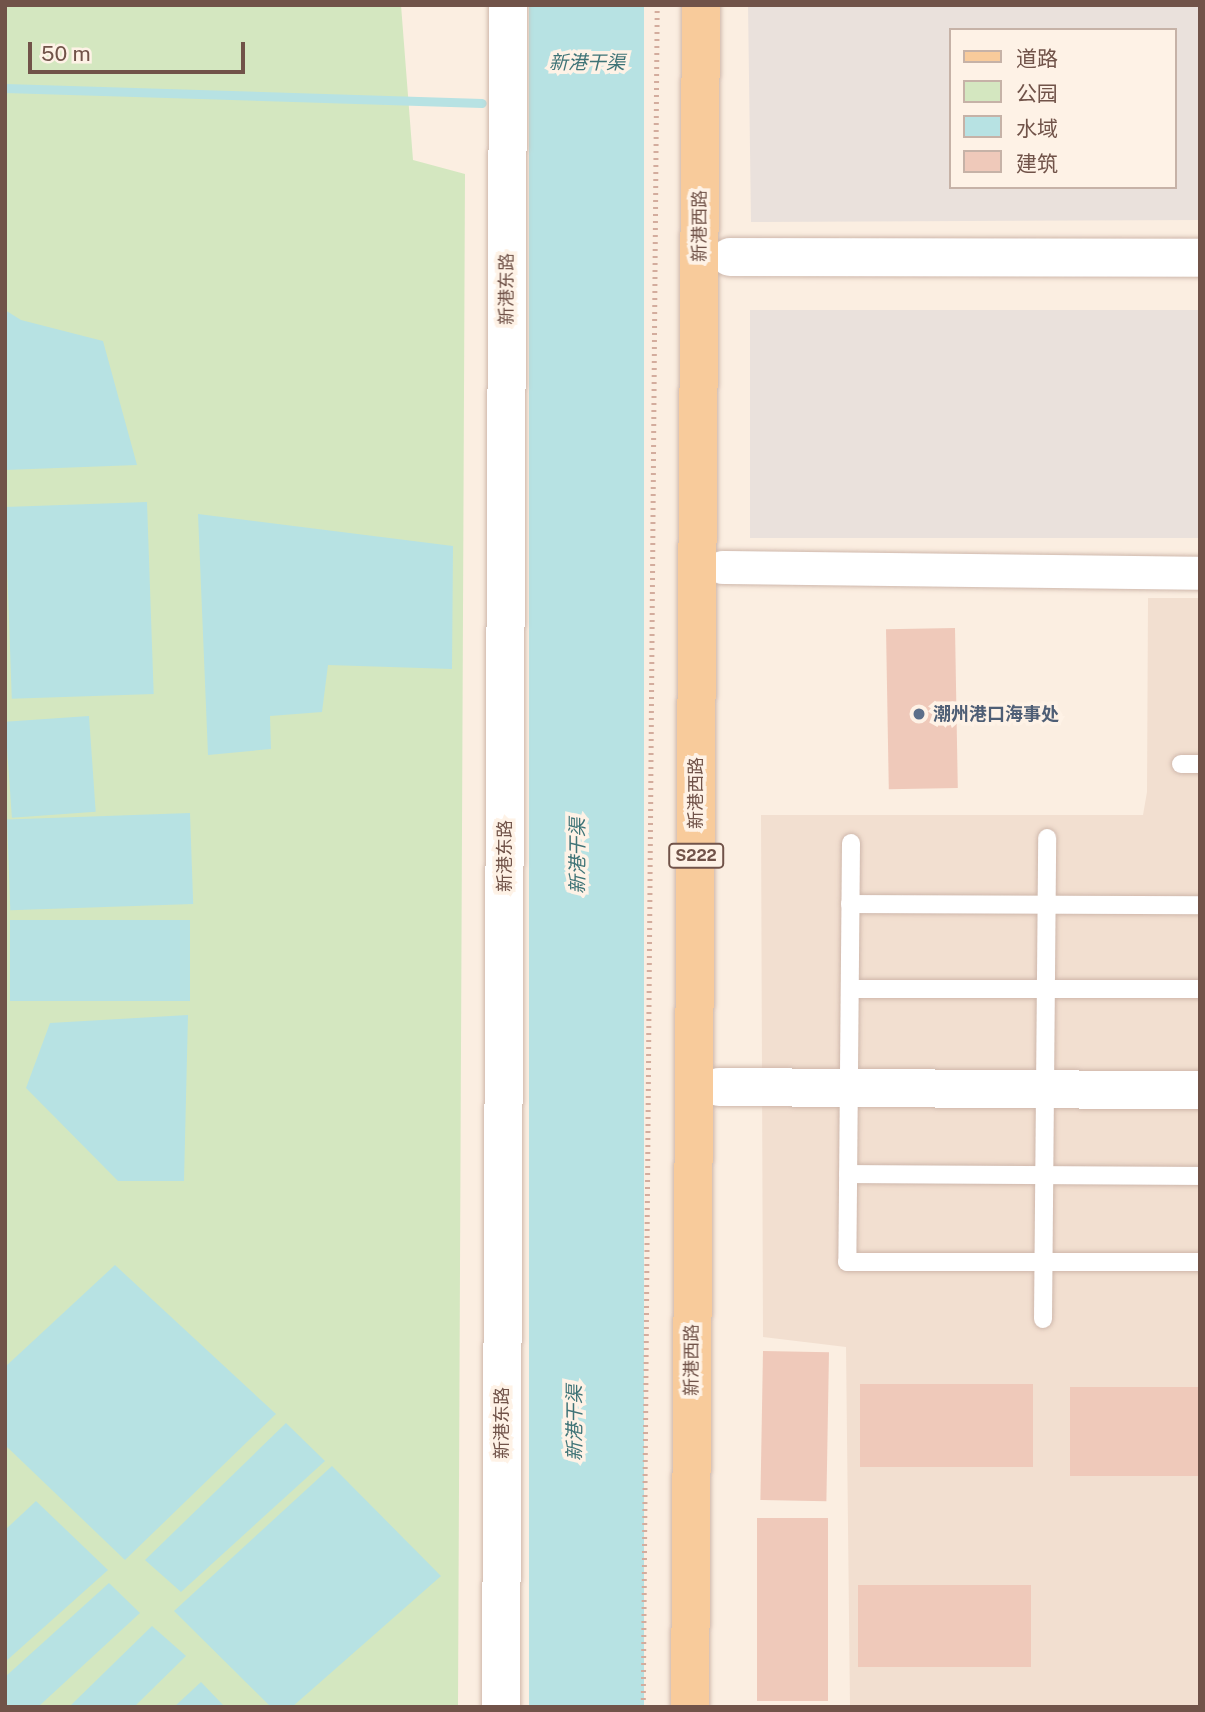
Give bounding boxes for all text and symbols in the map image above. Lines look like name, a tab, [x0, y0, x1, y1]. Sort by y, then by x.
scale bar	[32, 28, 248, 72]
legend	[950, 28, 1177, 189]
text: 50 m	[41, 41, 91, 66]
text: 道路	[1016, 46, 1058, 71]
water label: 新港干渠	[549, 52, 625, 74]
text: 公园	[1016, 81, 1058, 106]
text: 水域	[1016, 116, 1058, 141]
text: 建筑	[1016, 151, 1058, 176]
street label: 新港西路	[689, 190, 711, 262]
street label: 新港东路	[496, 253, 518, 325]
place label: 潮州港口海事处	[933, 703, 1059, 725]
marker: 潮州港口海事处	[911, 706, 927, 722]
street label: 新港西路	[685, 757, 707, 829]
water label: 新港干渠	[567, 818, 589, 894]
street label: 新港东路	[494, 820, 516, 892]
road number: S222	[668, 844, 724, 869]
street label: 新港西路	[681, 1324, 703, 1396]
water label: 新港干渠	[564, 1385, 586, 1461]
street label: 新港东路	[491, 1387, 513, 1459]

